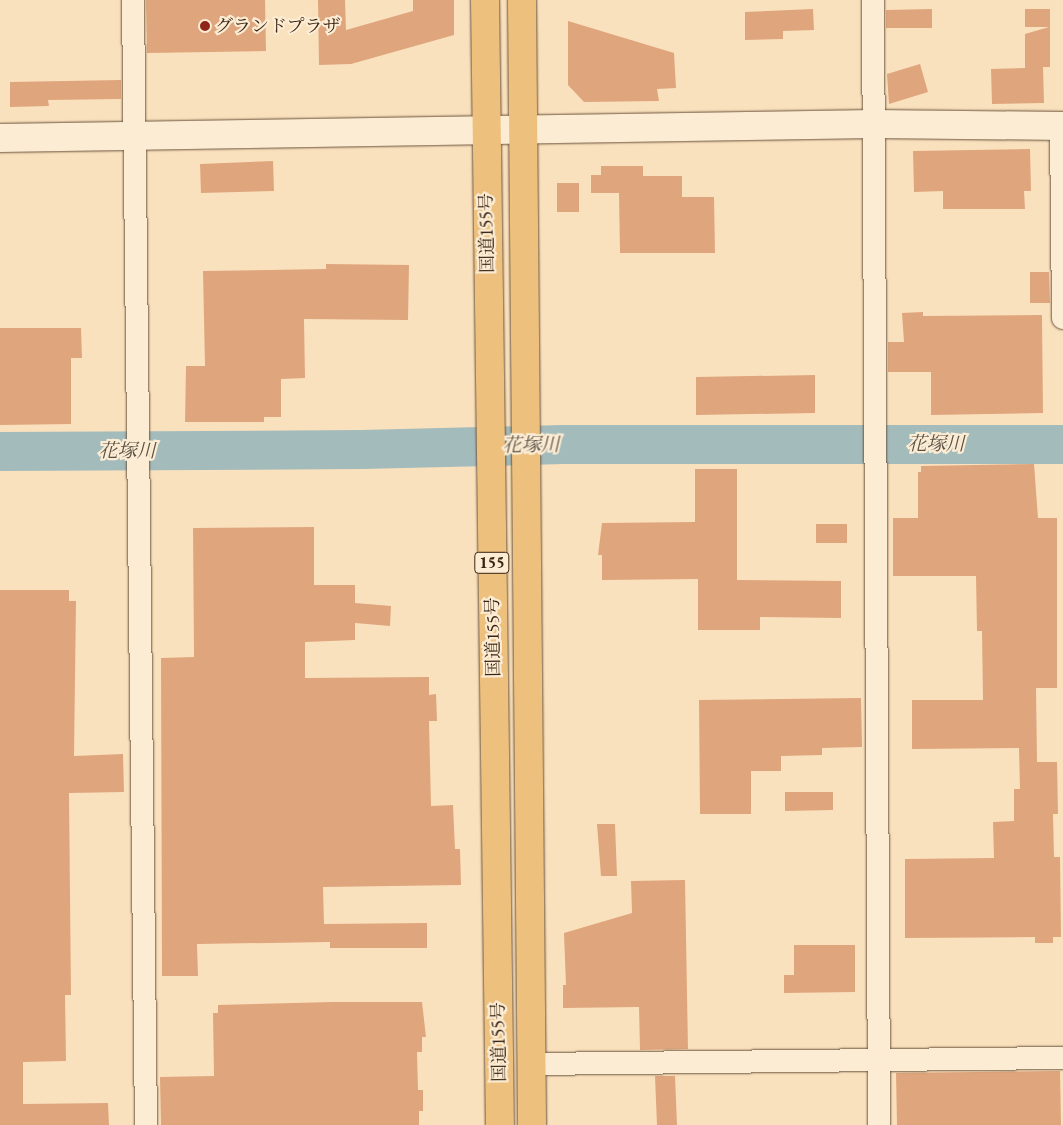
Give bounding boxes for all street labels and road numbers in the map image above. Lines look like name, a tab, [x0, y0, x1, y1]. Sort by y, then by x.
street label: 国道155号	[476, 193, 498, 273]
road number: 155	[473, 550, 511, 576]
street label: 国道155号	[482, 597, 504, 677]
street label: 国道155号	[488, 1002, 510, 1082]

